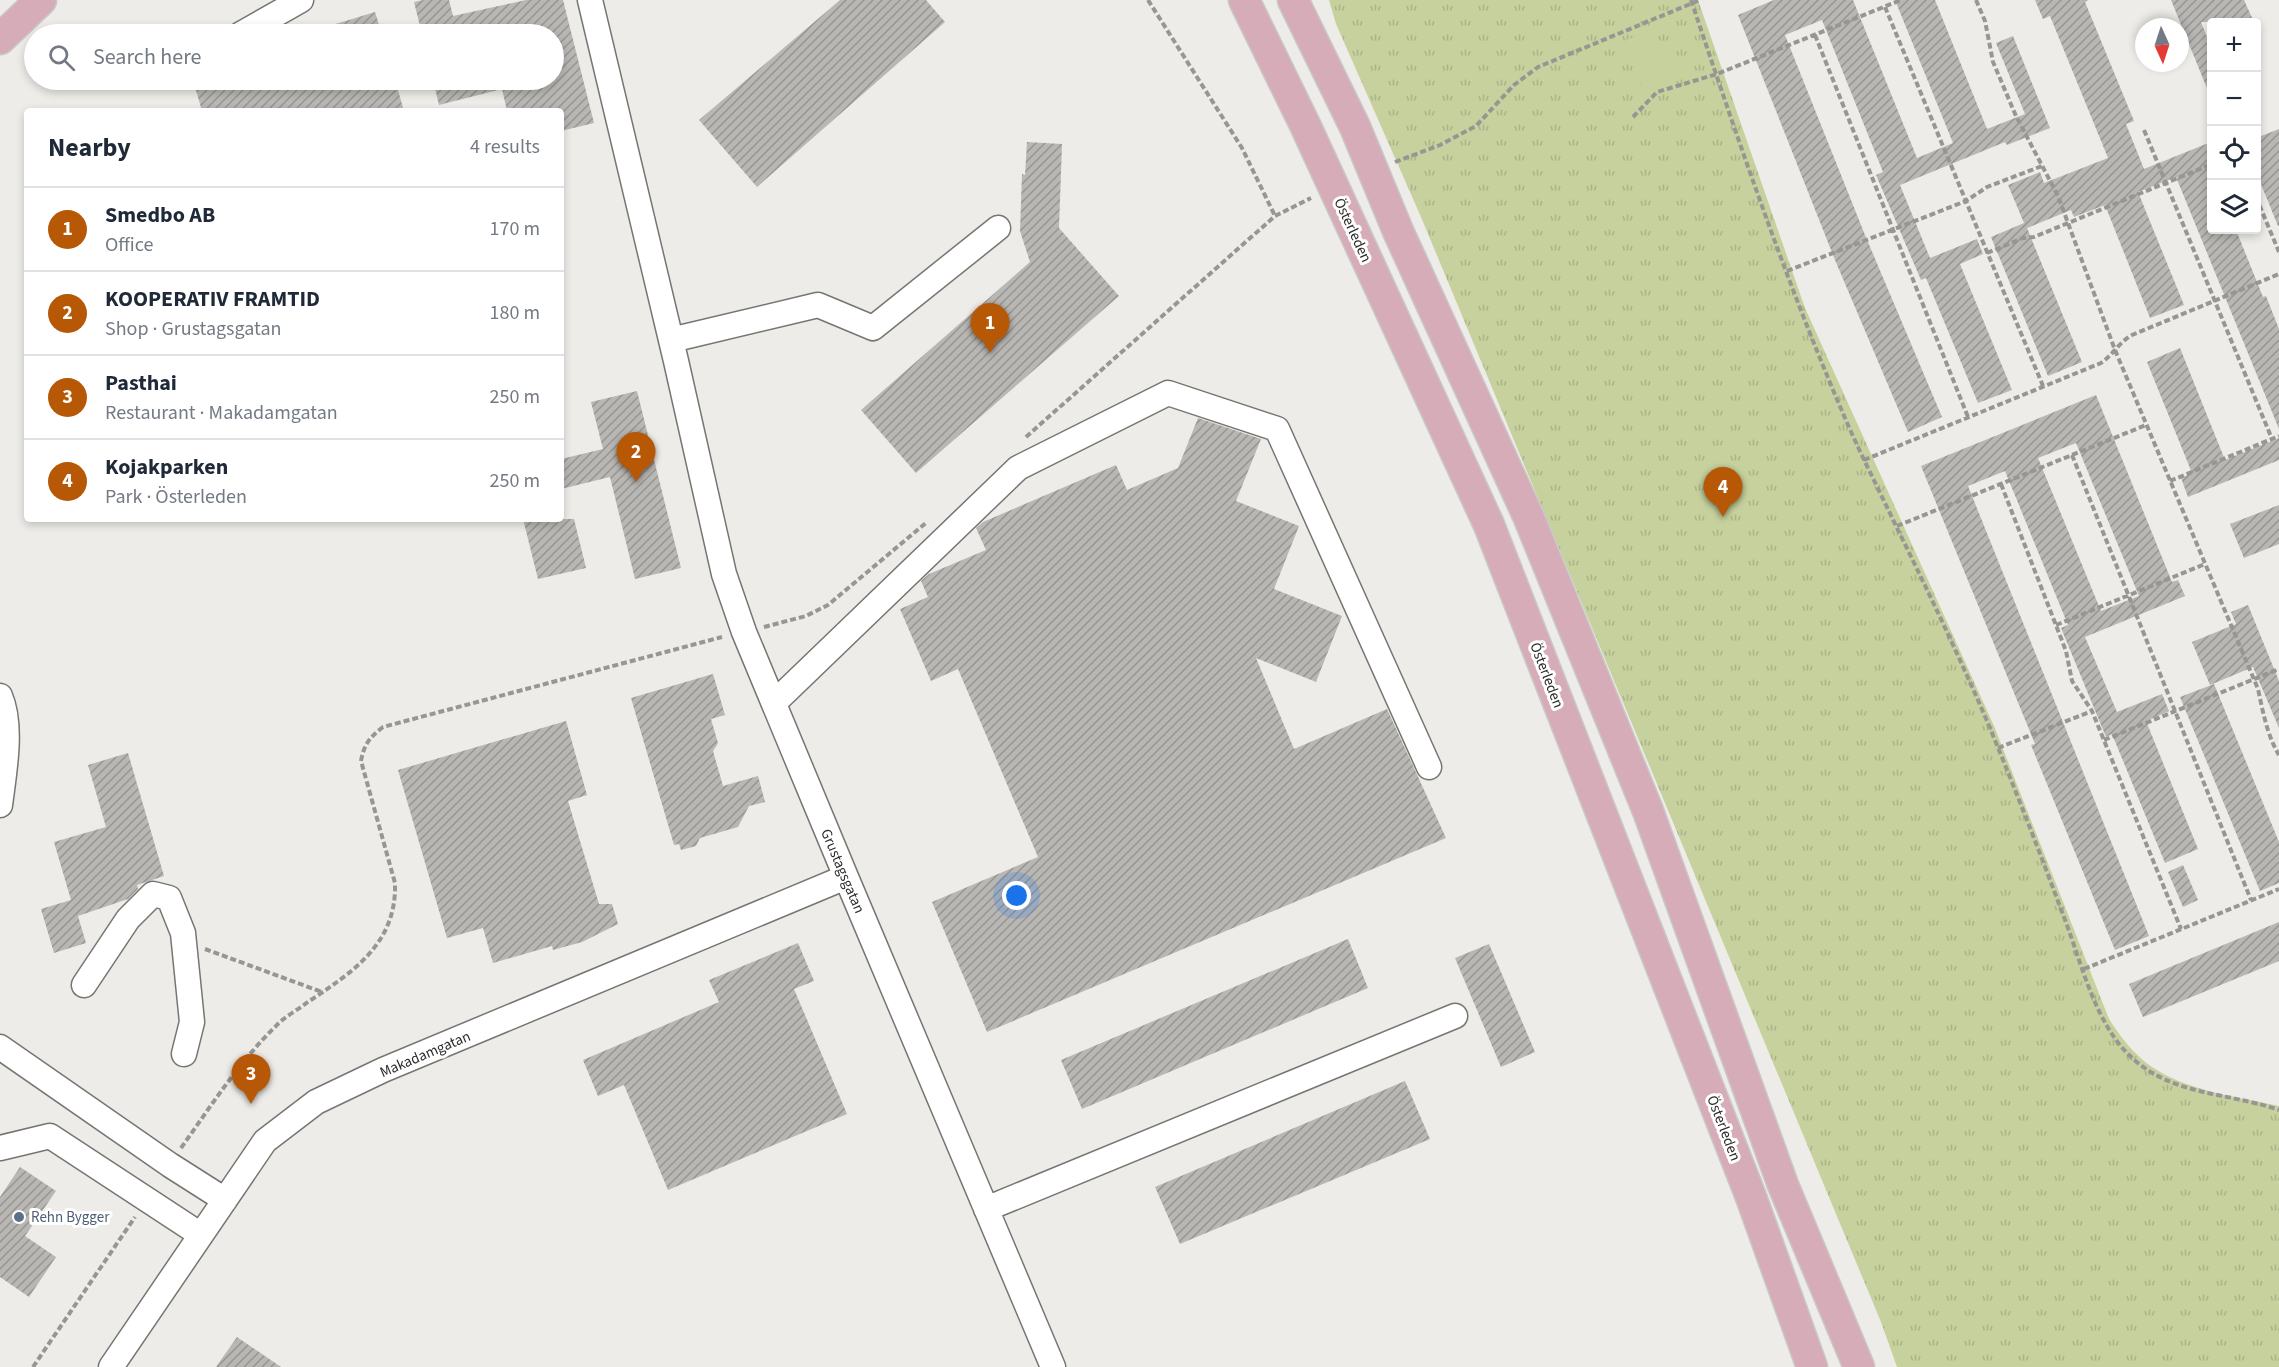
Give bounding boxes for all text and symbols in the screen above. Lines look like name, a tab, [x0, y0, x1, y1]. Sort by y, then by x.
north arrow	[2135, 18, 2189, 72]
map controls	[2207, 18, 2261, 234]
button: +	[2207, 18, 2261, 72]
search box	[24, 24, 564, 90]
icon: search	[45, 41, 78, 74]
text: Search here	[93, 41, 201, 73]
button: −	[2207, 72, 2261, 126]
button: locate	[2207, 126, 2261, 180]
text: Nearby	[48, 129, 131, 166]
text: 4 results	[470, 133, 540, 161]
button: layers	[2207, 180, 2261, 234]
street label: Österleden	[1329, 195, 1377, 266]
text: Smedbo AB	[105, 199, 215, 231]
text: 1	[62, 215, 73, 243]
text: 170 m	[490, 215, 540, 243]
text: Office	[105, 231, 153, 259]
text: KOOPERATIV FRAMTID	[105, 283, 320, 315]
text: 2	[62, 299, 73, 327]
text: 180 m	[490, 299, 540, 327]
pin: 1	[970, 304, 1010, 353]
text: Shop · Grustagsgatan	[105, 315, 281, 343]
text: Pasthai	[105, 367, 177, 399]
text: 3	[62, 383, 73, 411]
text: 250 m	[490, 383, 540, 411]
text: Restaurant · Makadamgatan	[105, 399, 338, 427]
pin: 2	[616, 432, 656, 482]
text: Kojakparken	[105, 451, 228, 483]
text: 4	[62, 467, 73, 495]
text: 250 m	[490, 467, 540, 495]
pin: 4	[1704, 468, 1742, 517]
text: Park · Österleden	[105, 483, 247, 511]
street label: Österleden	[1524, 639, 1569, 711]
street label: Grustagsgatan	[815, 826, 870, 917]
your location	[1002, 881, 1031, 910]
street label: Makadamgatan	[377, 1026, 474, 1083]
pin: 3	[232, 1054, 270, 1104]
street label: Österleden	[1701, 1092, 1746, 1164]
place label: Rehn Bygger	[31, 1207, 110, 1228]
marker: Rehn Bygger	[12, 1210, 26, 1224]

